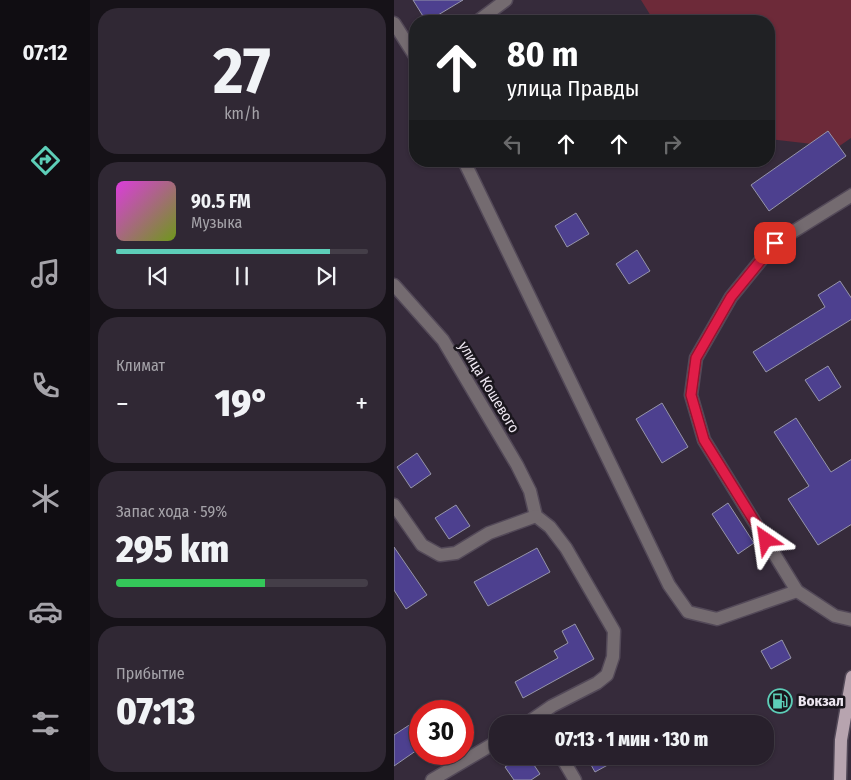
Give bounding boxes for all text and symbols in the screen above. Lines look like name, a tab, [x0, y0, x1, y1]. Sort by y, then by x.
text: 27	[213, 32, 271, 110]
text: 80 m	[507, 33, 579, 75]
icon: ahead	[424, 35, 489, 100]
text: 07:12	[23, 39, 67, 66]
text: улица Правды	[507, 75, 639, 102]
text: km/h	[224, 104, 260, 123]
icon: left	[499, 130, 527, 158]
icon: ahead	[552, 130, 580, 158]
icon: ahead	[605, 130, 633, 158]
icon: right	[658, 130, 686, 158]
icon: directions	[28, 143, 63, 178]
text: 90.5 FM	[191, 190, 251, 213]
text: Музыка	[191, 213, 242, 232]
pin	[754, 222, 796, 264]
icon: arrive	[761, 229, 789, 257]
icon: music	[28, 256, 63, 291]
icon: previous	[144, 262, 172, 290]
icon: pause	[228, 262, 256, 290]
icon: next	[312, 262, 340, 290]
street label: улица Кошевого	[455, 338, 523, 436]
text: Климат	[116, 356, 165, 375]
icon: phone	[28, 368, 63, 403]
text: 19°	[215, 380, 269, 426]
text: −	[116, 387, 129, 420]
text: +	[355, 387, 368, 420]
icon: climate	[28, 481, 63, 516]
text: Запас хода · 59%	[116, 502, 227, 521]
position arrow	[739, 513, 791, 565]
text: 295 km	[116, 526, 229, 572]
icon: car	[28, 594, 63, 629]
text: Прибытие	[116, 664, 185, 683]
text: 07:13	[116, 688, 195, 734]
fuel station icon: Вокзал	[767, 688, 793, 714]
place label: Вокзал	[798, 692, 844, 710]
speed limit sign: 30	[409, 700, 474, 765]
icon: filters	[28, 706, 63, 741]
text: 07:13 · 1 мин · 130 m	[555, 728, 708, 751]

